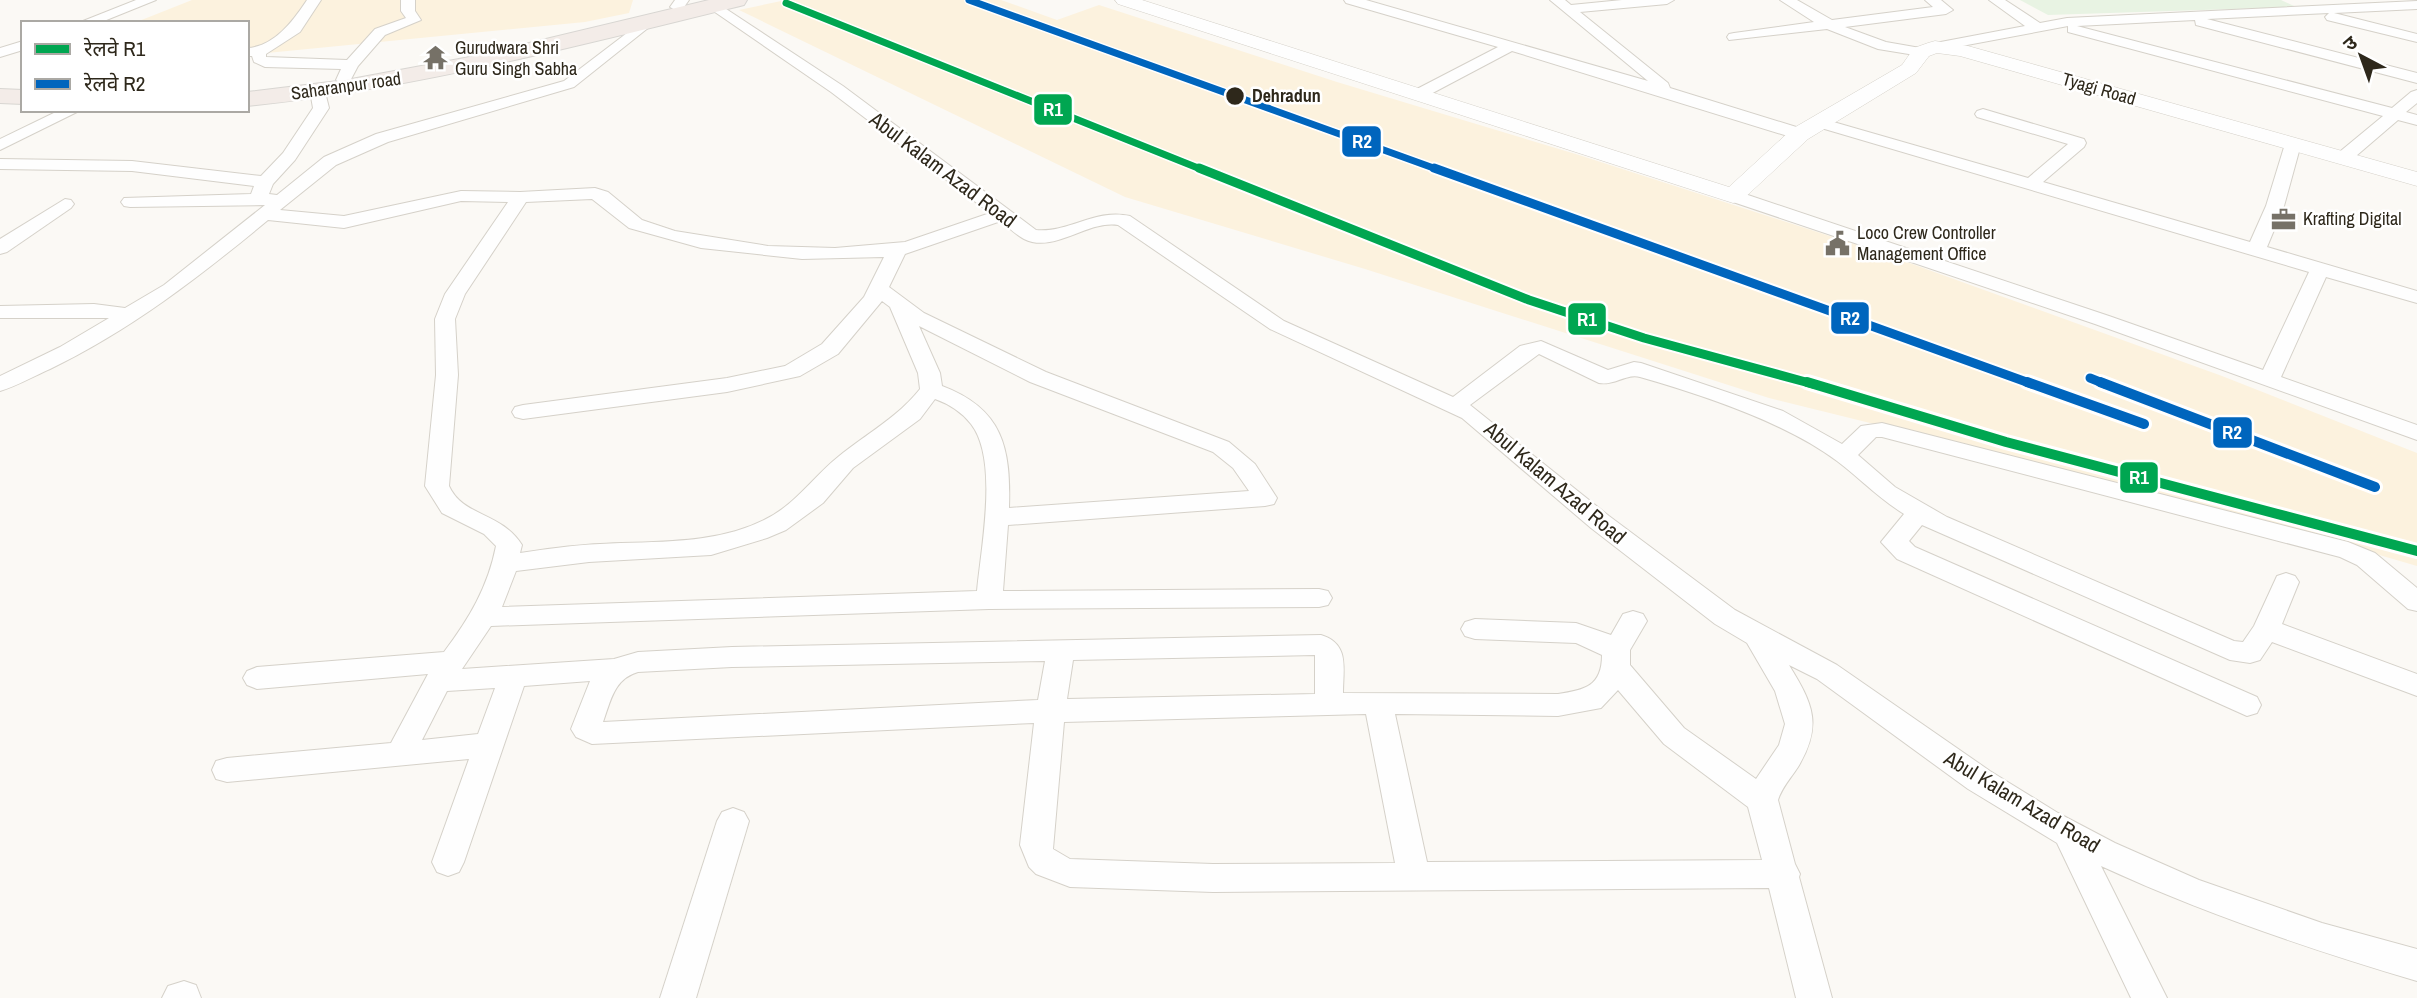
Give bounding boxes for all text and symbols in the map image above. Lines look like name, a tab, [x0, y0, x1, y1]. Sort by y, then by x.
legend	[21, 21, 248, 112]
north arrow	[2326, 21, 2396, 91]
text: उ	[2337, 29, 2363, 57]
text: रेलवे R1	[83, 34, 146, 63]
place label: Gurudwara Shri Guru Singh Sabha	[455, 35, 577, 81]
temple icon: Gurudwara Shri Guru Singh Sabha	[421, 44, 449, 72]
street label: Saharanpur road	[289, 65, 403, 106]
street label: Tyagi Road	[2059, 66, 2139, 111]
text: रेलवे R2	[83, 69, 145, 98]
place label: Dehradun	[1252, 83, 1321, 108]
marker: Dehradun	[1224, 85, 1246, 107]
line badge: R1	[1033, 93, 1073, 126]
text: R1	[1043, 96, 1063, 122]
street label: Abul Kalam Azad Road	[863, 104, 1023, 234]
line badge: R2	[1341, 125, 1382, 158]
text: R2	[1352, 128, 1372, 154]
office icon: Krafting Digital	[2269, 205, 2297, 233]
place label: Krafting Digital	[2303, 206, 2401, 231]
place label: Loco Crew Controller Management Office	[1857, 220, 1996, 266]
public building icon: Loco Crew Controller Management Office	[1823, 229, 1851, 257]
line badge: R2	[1830, 301, 1870, 335]
line badge: R1	[1567, 302, 1607, 336]
text: R2	[1840, 305, 1860, 331]
text: R1	[1577, 306, 1597, 332]
street label: Abul Kalam Azad Road	[1477, 414, 1632, 551]
line badge: R2	[2212, 416, 2253, 449]
text: R2	[2222, 419, 2242, 445]
line badge: R1	[2119, 461, 2159, 494]
text: R1	[2129, 464, 2149, 490]
street label: Abul Kalam Azad Road	[1938, 743, 2106, 860]

